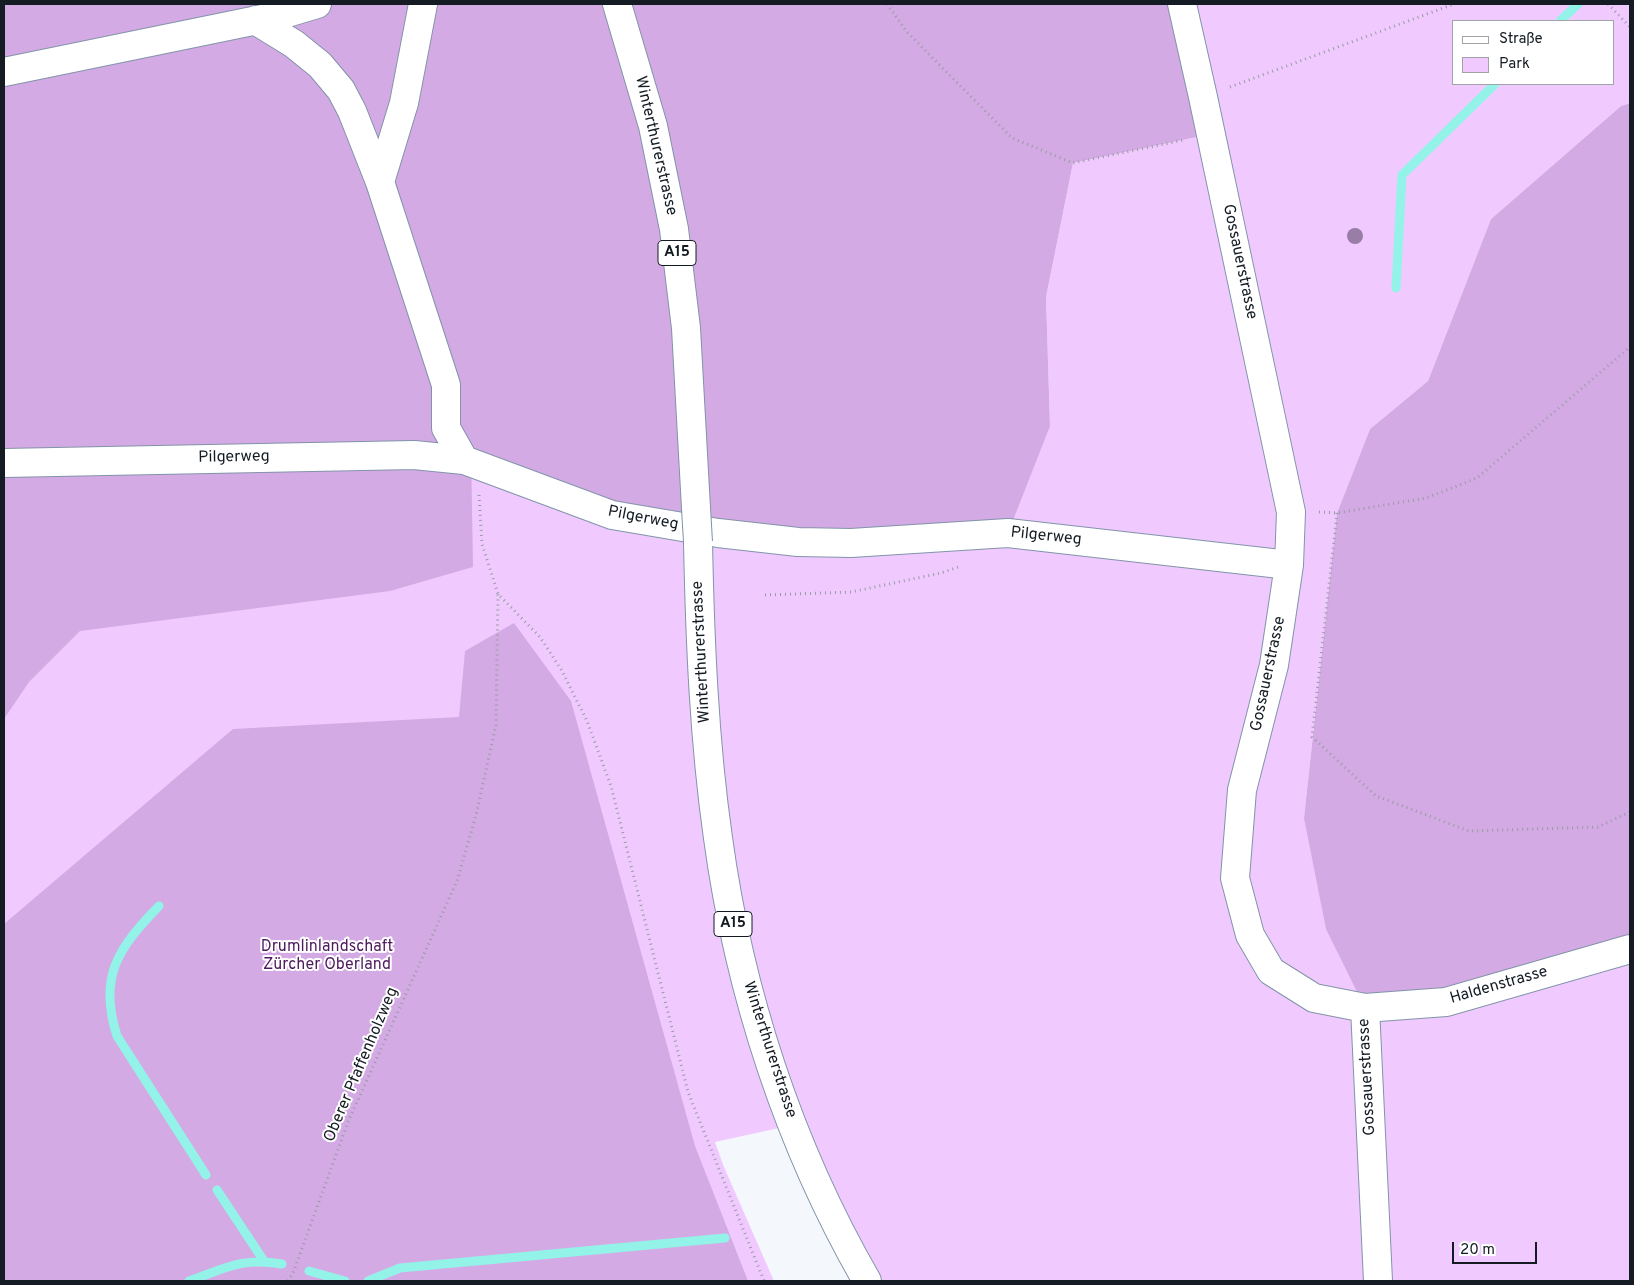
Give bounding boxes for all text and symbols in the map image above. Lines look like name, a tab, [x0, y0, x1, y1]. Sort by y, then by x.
legend	[1452, 20, 1614, 85]
text: Straße	[1499, 30, 1543, 49]
text: Park	[1499, 55, 1530, 74]
street label: Winterthurerstrasse	[630, 74, 680, 218]
street label: Gossauerstrasse	[1217, 203, 1261, 321]
road number: A15	[658, 240, 696, 266]
street label: Pilgerweg	[198, 448, 270, 468]
street label: Pilgerweg	[606, 503, 680, 535]
street label: Pilgerweg	[1009, 524, 1083, 550]
street label: Winterthurerstrasse	[689, 580, 715, 724]
street label: Gossauerstrasse	[1247, 615, 1291, 733]
road number: A15	[714, 912, 752, 936]
park label: Drumlinlandschaft Zürcher Oberland	[261, 938, 393, 976]
street label: Haldenstrasse	[1448, 963, 1550, 1009]
street label: Winterthurerstrasse	[738, 979, 800, 1121]
street label: Oberer Pfaffenholzweg	[321, 985, 403, 1145]
street label: Gossauerstrasse	[1355, 1018, 1381, 1136]
scale bar	[1454, 1232, 1539, 1264]
text: 20 m	[1460, 1241, 1495, 1260]

